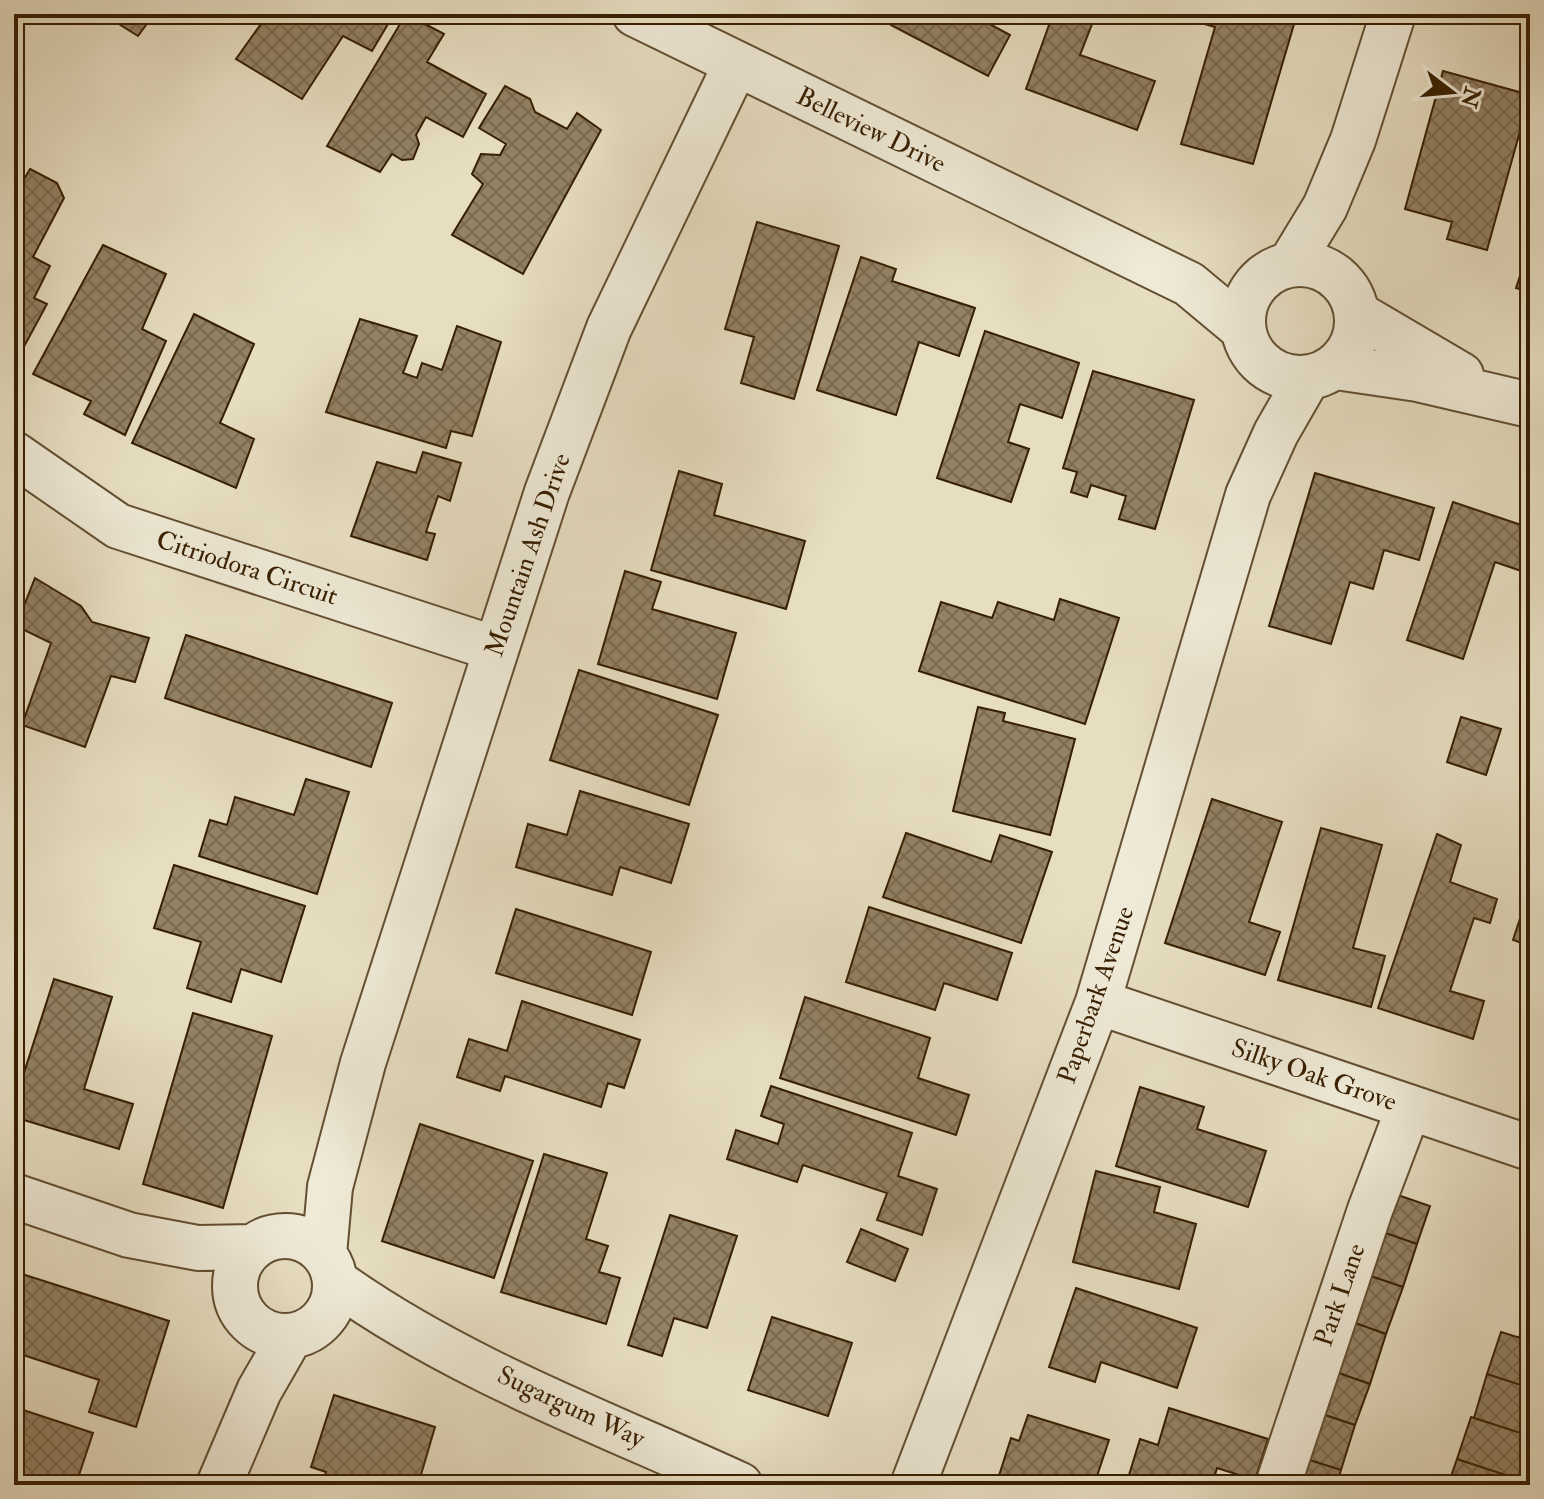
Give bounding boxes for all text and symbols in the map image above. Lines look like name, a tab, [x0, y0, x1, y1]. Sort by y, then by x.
north arrow	[1412, 52, 1492, 132]
street label: Belleview Drive	[791, 80, 951, 180]
text: N	[1454, 83, 1487, 111]
street label: Mountain Ash Drive	[478, 449, 578, 661]
street label: Citriodora Circuit	[152, 524, 342, 612]
street label: Paperbark Avenue	[1051, 902, 1142, 1088]
street label: Silky Oak Grove	[1227, 1032, 1401, 1118]
street label: Park Lane	[1308, 1239, 1373, 1351]
street label: Sugargum Way	[492, 1359, 650, 1455]

